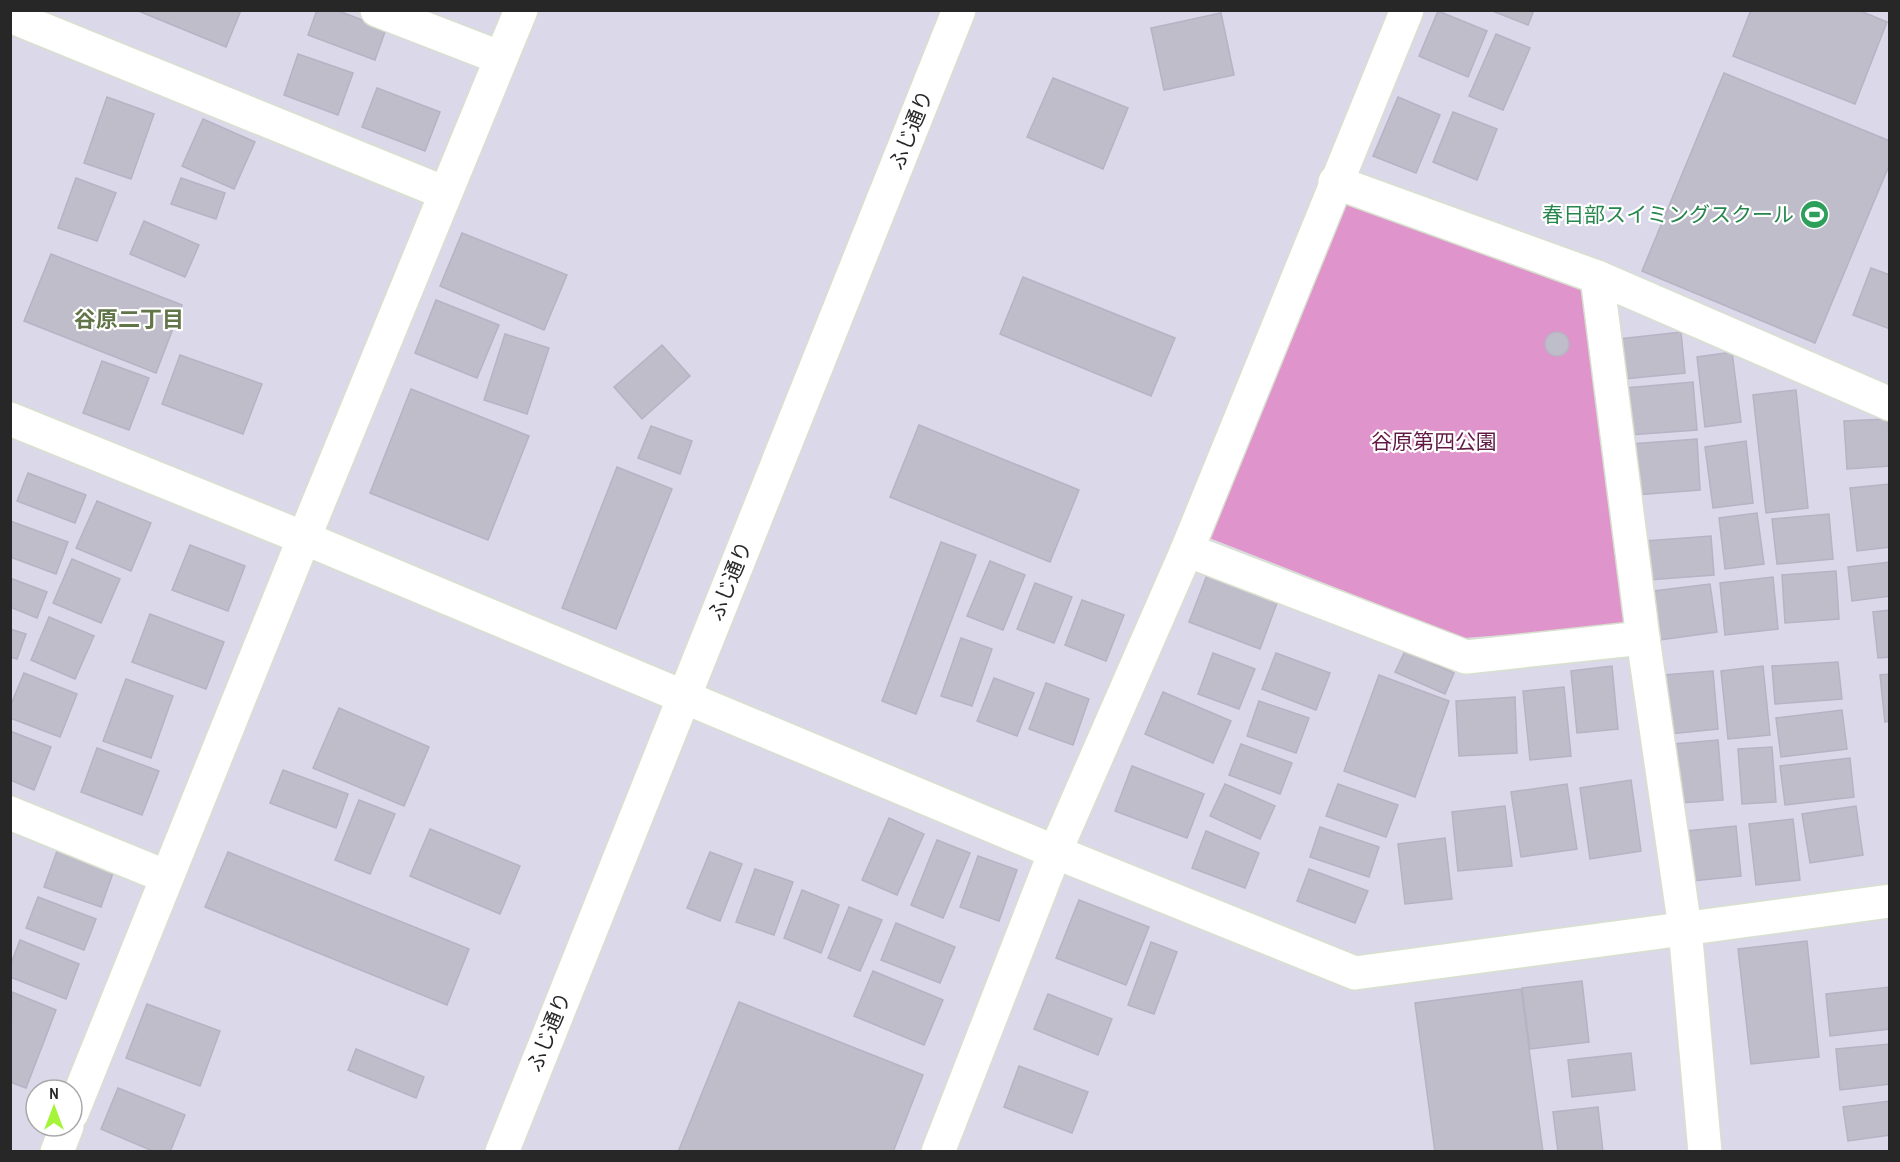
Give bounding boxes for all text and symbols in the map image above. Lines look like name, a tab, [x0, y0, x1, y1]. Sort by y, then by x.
street label: ふじ通り	[881, 85, 940, 174]
sports icon: 春日部スイミングスクール	[1799, 199, 1831, 231]
place label: 春日部スイミングスクール	[1542, 200, 1794, 229]
district label: 谷原二丁目	[74, 304, 184, 334]
park label: 谷原第四公園	[1371, 427, 1497, 456]
street label: ふじ通り	[700, 536, 759, 625]
street label: ふじ通り	[519, 987, 578, 1076]
north arrow	[24, 1078, 84, 1138]
text: N	[49, 1082, 59, 1104]

